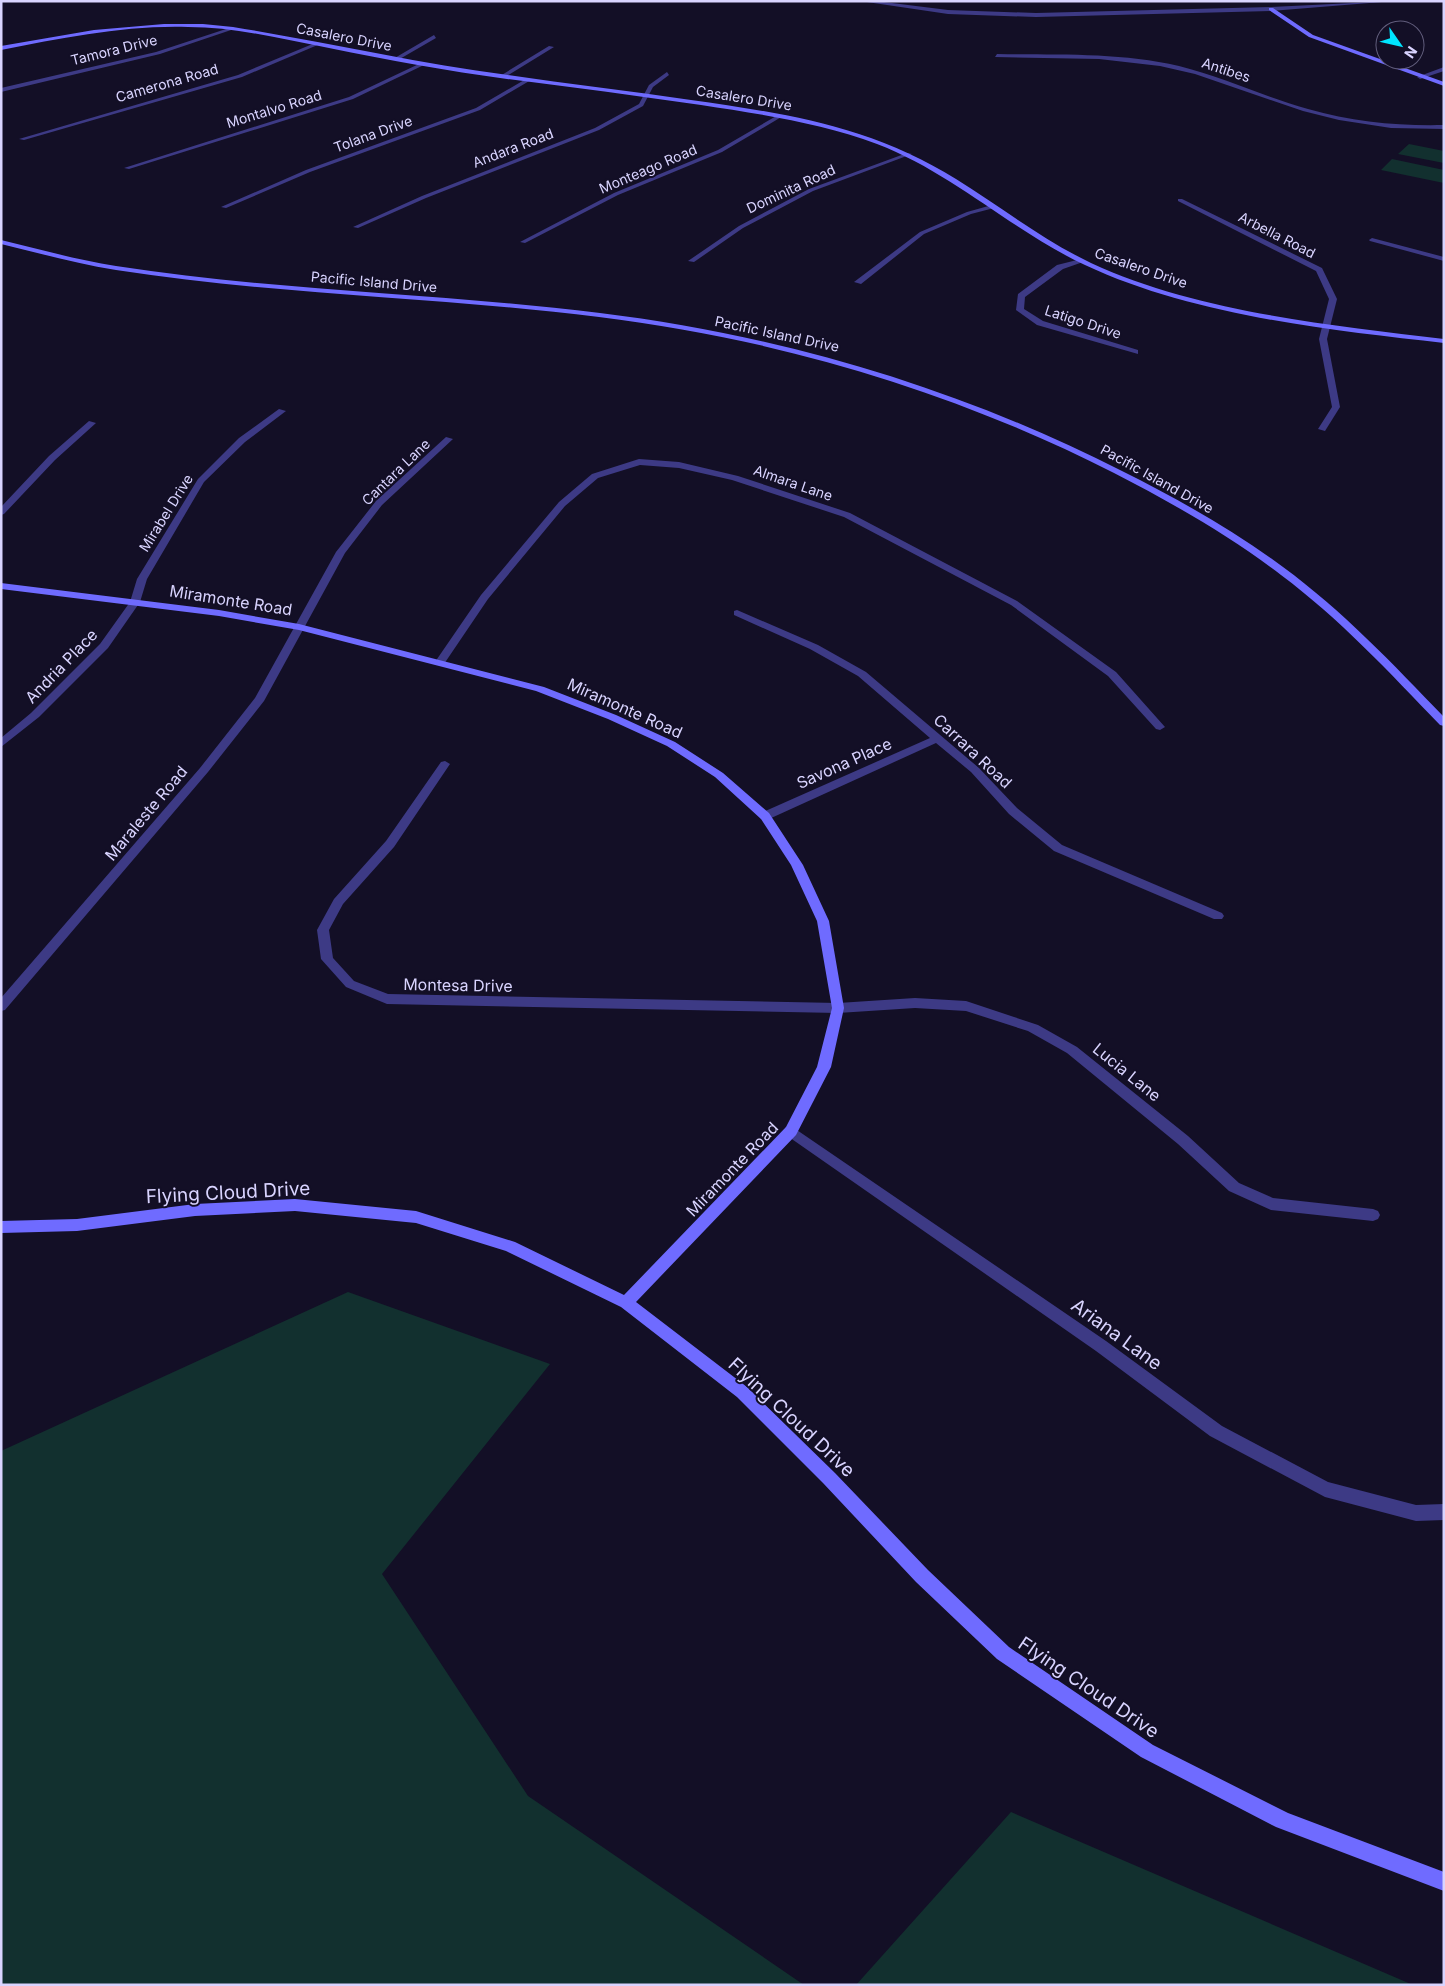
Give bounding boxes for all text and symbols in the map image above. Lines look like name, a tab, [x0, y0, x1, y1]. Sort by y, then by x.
street label: Casalero Drive	[295, 19, 393, 54]
north arrow	[1375, 20, 1425, 70]
street label: Tamora Drive	[69, 31, 159, 68]
text: N	[1401, 43, 1421, 62]
street label: Antibes	[1200, 54, 1253, 85]
street label: Camerona Road	[114, 60, 220, 105]
street label: Casalero Drive	[695, 82, 793, 113]
street label: Montalvo Road	[224, 86, 324, 131]
street label: Tolana Drive	[331, 111, 414, 156]
street label: Andara Road	[470, 124, 556, 171]
street label: Monteago Road	[596, 140, 699, 197]
street label: Dominita Road	[744, 161, 838, 217]
street label: Arbella Road	[1236, 208, 1319, 261]
street label: Casalero Drive	[1093, 244, 1190, 291]
street label: Pacific Island Drive	[310, 268, 438, 295]
street label: Latigo Drive	[1043, 301, 1124, 342]
street label: Pacific Island Drive	[713, 312, 841, 355]
street label: Cantara Lane	[358, 435, 433, 508]
street label: Pacific Island Drive	[1098, 440, 1217, 517]
street label: Almara Lane	[751, 461, 835, 504]
street label: Mirabel Drive	[135, 471, 196, 555]
street label: Miramonte Road	[168, 580, 294, 620]
street label: Andria Place	[21, 625, 101, 707]
street label: Miramonte Road	[564, 674, 686, 742]
street label: Carrara Road	[930, 710, 1016, 792]
street label: Savona Place	[793, 733, 895, 793]
street label: Maraleste Road	[101, 762, 191, 864]
street label: Montesa Drive	[403, 974, 513, 996]
street label: Lucia Lane	[1089, 1038, 1165, 1106]
street label: Miramonte Road	[682, 1117, 782, 1221]
street label: Flying Cloud Drive	[145, 1177, 311, 1208]
street label: Ariana Lane	[1067, 1294, 1167, 1375]
street label: Flying Cloud Drive	[724, 1353, 860, 1482]
street label: Flying Cloud Drive	[1014, 1632, 1163, 1743]

